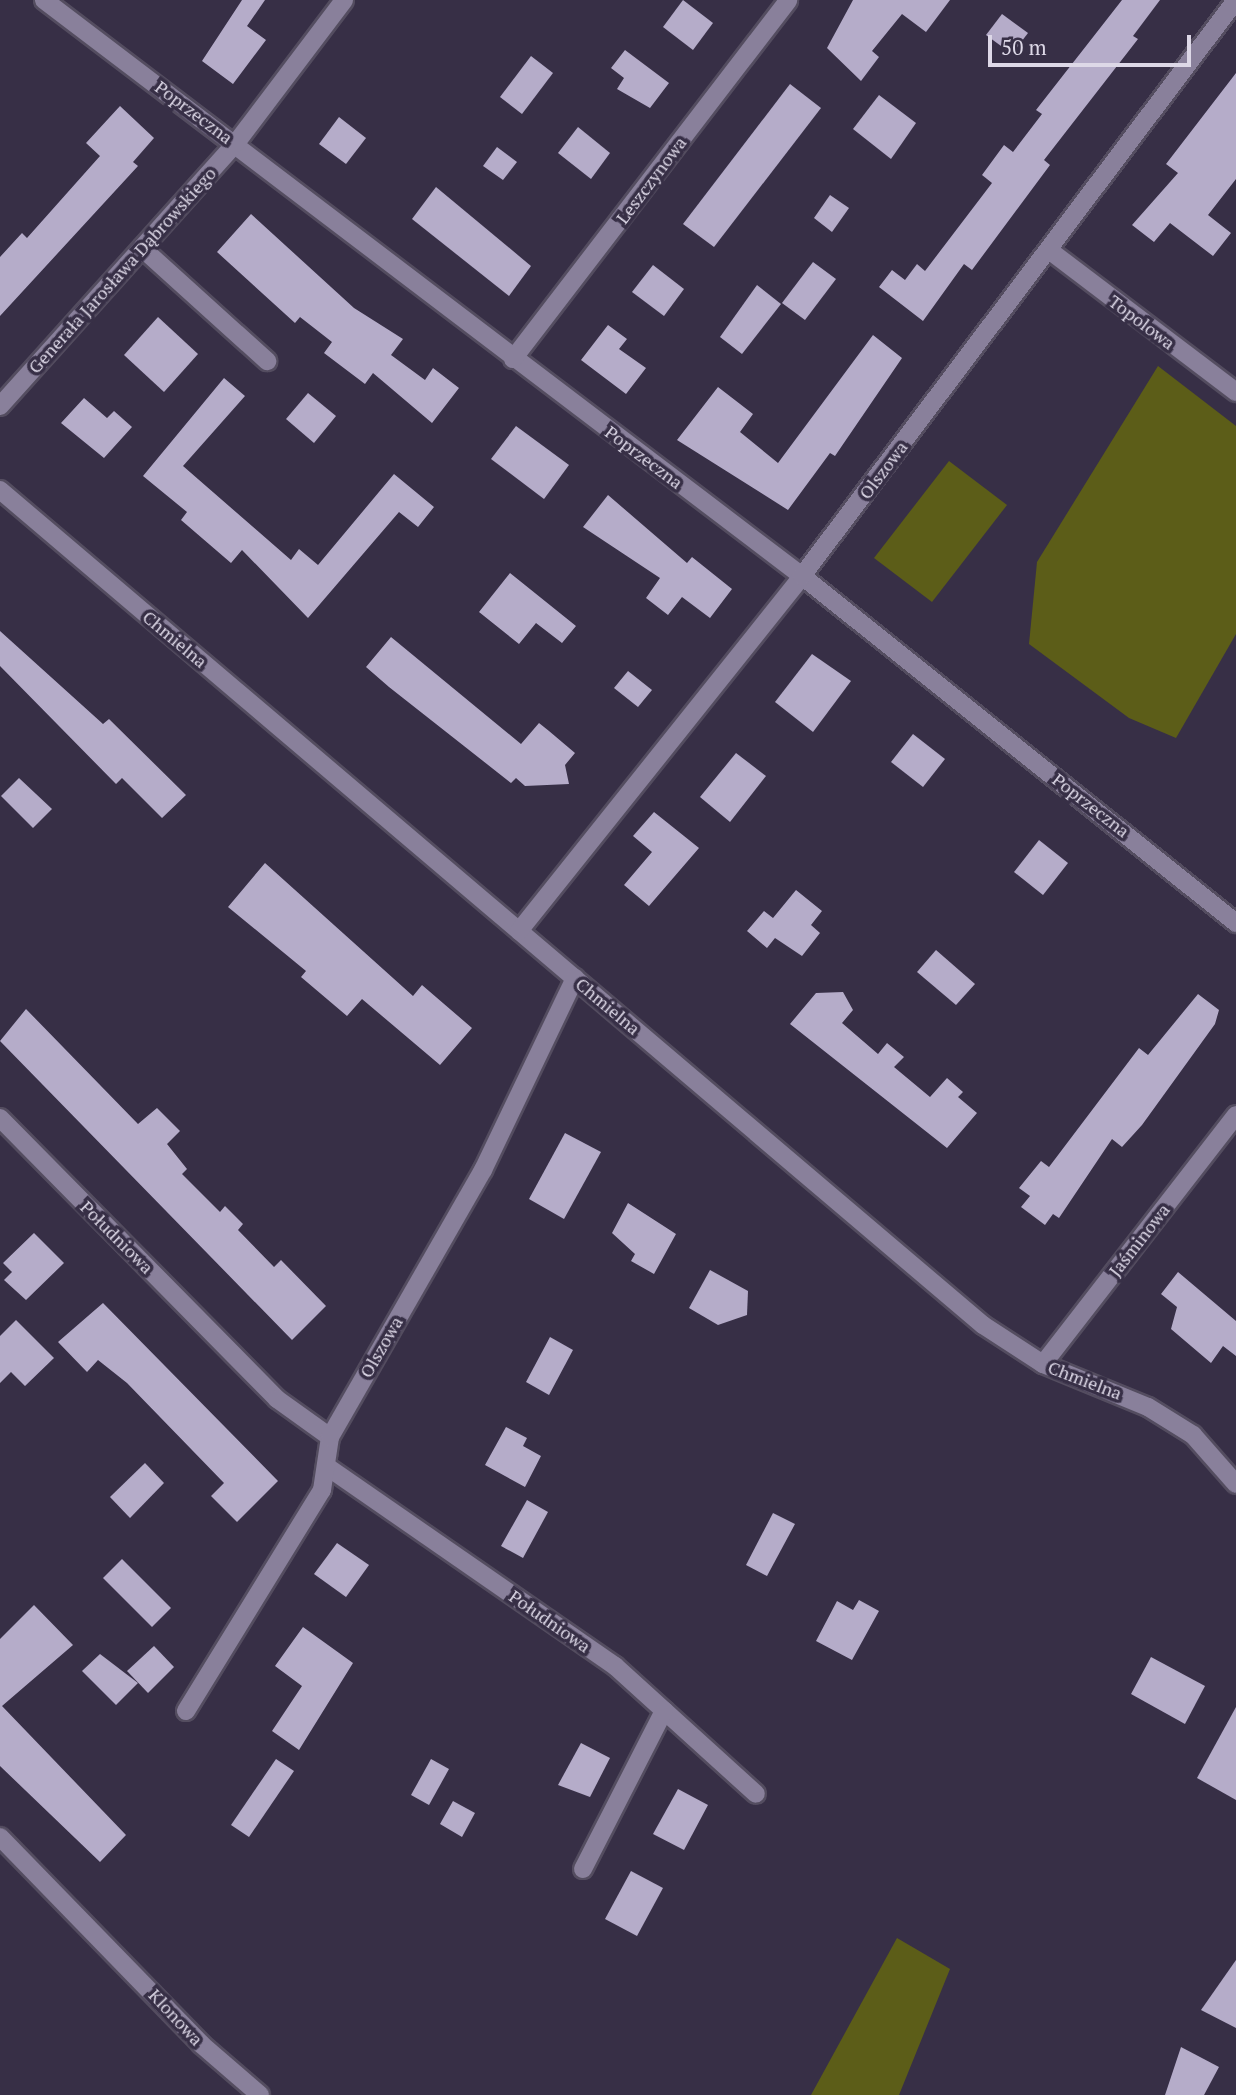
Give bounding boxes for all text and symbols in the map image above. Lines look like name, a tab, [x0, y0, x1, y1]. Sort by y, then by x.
scale bar	[991, 21, 1194, 65]
text: 50 m	[1001, 33, 1047, 61]
street label: Poprzeczna	[151, 76, 237, 148]
street label: Leszczynowa	[611, 132, 691, 228]
street label: Generała Jarosława Dąbrowskiego	[24, 162, 220, 378]
street label: Topolowa	[1105, 290, 1179, 354]
street label: Poprzeczna	[601, 421, 687, 493]
street label: Olszowa	[854, 437, 912, 503]
street label: Chmielna	[138, 606, 212, 672]
street label: Poprzeczna	[1048, 768, 1134, 842]
street label: Chmielna	[571, 973, 645, 1039]
street label: Południowa	[76, 1196, 158, 1278]
street label: Jaśminowa	[1104, 1199, 1174, 1281]
street label: Olszowa	[355, 1313, 407, 1381]
street label: Chmielna	[1045, 1356, 1125, 1404]
street label: Południowa	[505, 1585, 595, 1657]
street label: Klonowa	[144, 1984, 208, 2050]

